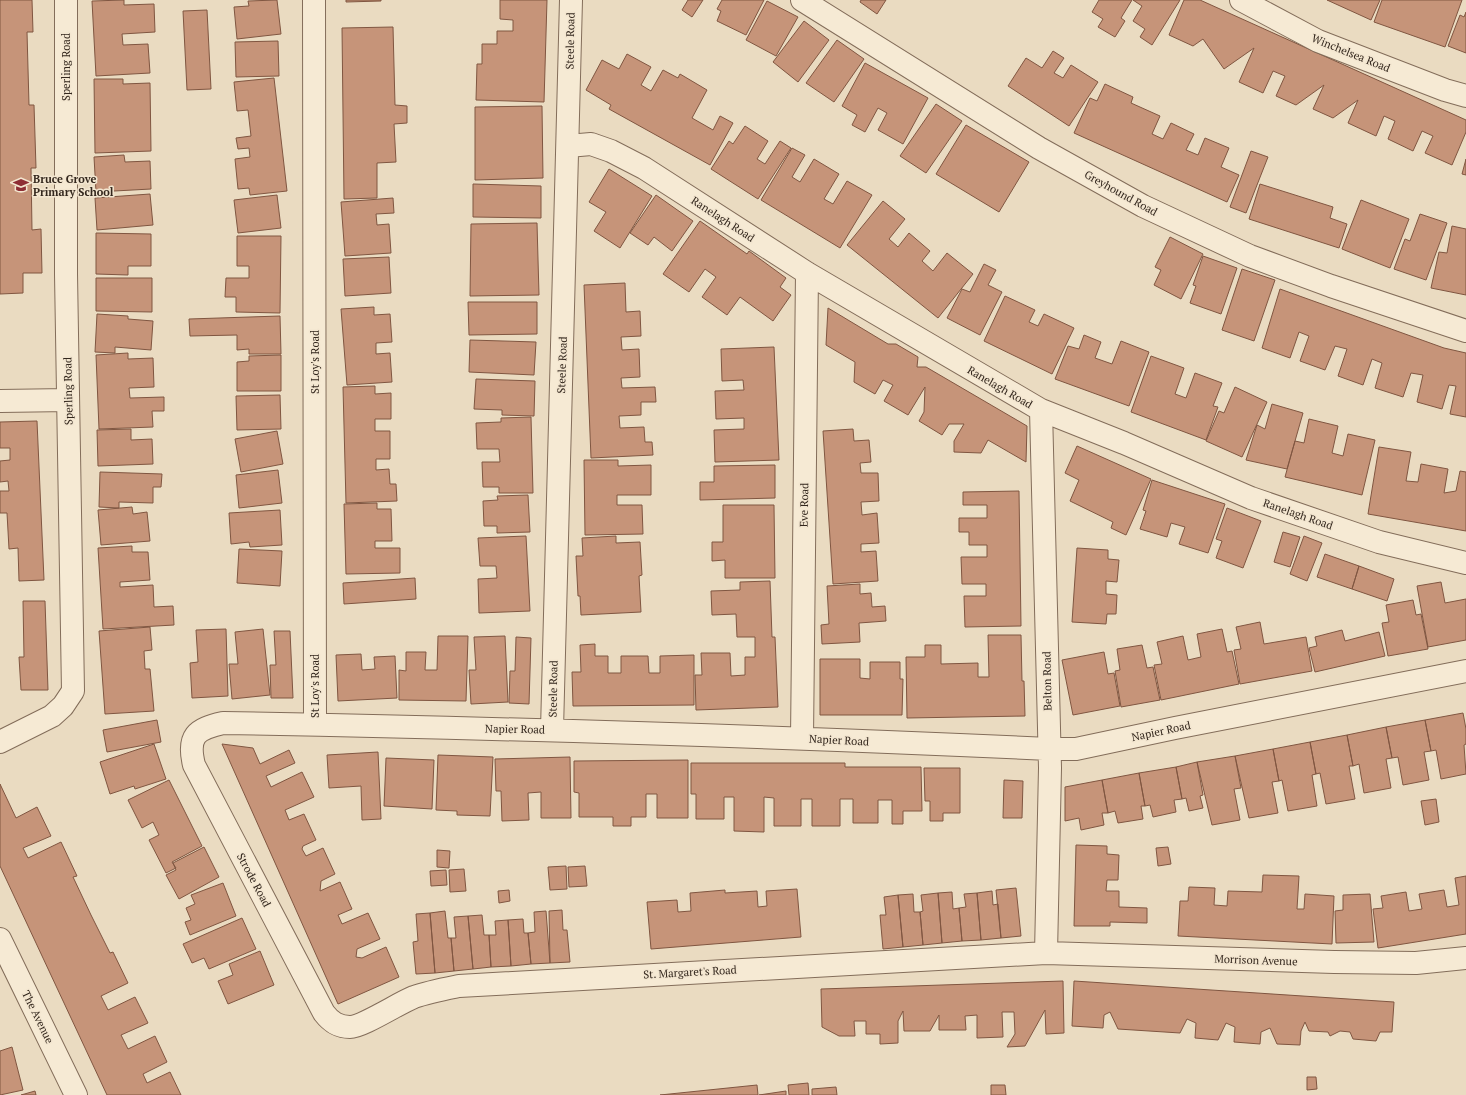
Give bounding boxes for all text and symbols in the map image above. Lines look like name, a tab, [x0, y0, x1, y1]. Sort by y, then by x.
street label: Steele Road	[563, 12, 577, 70]
street label: Winchelsea Road	[1310, 31, 1392, 75]
street label: Sperling Road	[59, 33, 73, 101]
street label: Greyhound Road	[1082, 167, 1160, 219]
place label: Bruce Grove Primary School	[33, 172, 114, 199]
school or university icon: Bruce Grove Primary School	[12, 176, 30, 194]
street label: Ranelagh Road	[689, 193, 757, 245]
street label: St Loy's Road	[308, 330, 322, 394]
street label: Steele Road	[554, 336, 570, 394]
street label: Sperling Road	[60, 357, 76, 425]
street label: Ranelagh Road	[965, 363, 1035, 411]
street label: Eve Road	[797, 483, 811, 527]
street label: Ranelagh Road	[1261, 496, 1335, 532]
street label: Belton Road	[1039, 651, 1055, 711]
street label: St Loy's Road	[308, 654, 322, 718]
street label: Steele Road	[546, 660, 560, 718]
street label: Napier Road	[1130, 718, 1192, 744]
street label: Napier Road	[485, 721, 545, 737]
street label: Napier Road	[809, 731, 869, 749]
street label: Strode Road	[234, 851, 274, 909]
street label: Morrison Avenue	[1214, 952, 1298, 968]
street label: St. Margaret's Road	[643, 963, 737, 981]
street label: The Avenue	[19, 988, 57, 1046]

